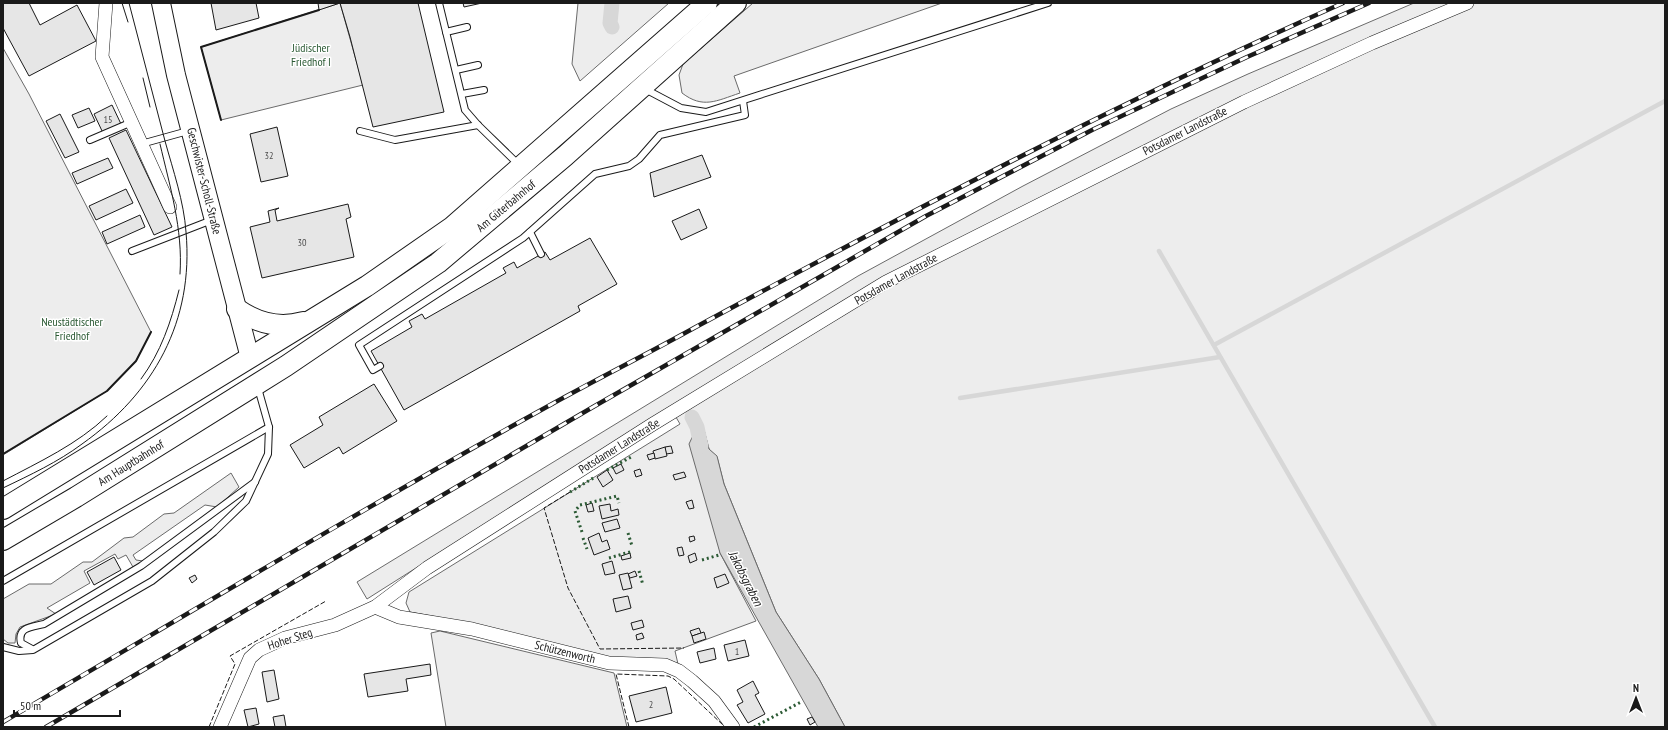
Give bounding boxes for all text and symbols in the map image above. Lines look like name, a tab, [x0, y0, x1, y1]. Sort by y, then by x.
park label: Jüdischer Friedhof I	[291, 40, 331, 69]
street label: Potsdamer Landstraße	[1140, 103, 1229, 158]
house number: 15	[104, 113, 113, 126]
street label: Geschwister-Scholl-Straße	[184, 126, 225, 236]
house number: 32	[265, 149, 274, 162]
street label: Am Güterbahnhof	[473, 176, 539, 235]
house number: 30	[298, 236, 307, 249]
street label: Potsdamer Landstraße	[852, 250, 940, 308]
park label: Neustädtischer Friedhof	[41, 314, 104, 343]
street label: Potsdamer Landstraße	[576, 415, 662, 476]
street label: Am Hauptbahnhof	[95, 436, 167, 489]
water label: Jakobsgraben	[724, 547, 767, 610]
street label: Hoher Steg	[266, 624, 314, 653]
street label: Schützenworth	[533, 637, 597, 666]
house number: 1	[735, 645, 739, 658]
north arrow	[1616, 678, 1656, 718]
text: N	[1633, 681, 1639, 695]
scale bar	[14, 692, 120, 718]
text: 50 m	[20, 698, 41, 713]
house number: 2	[649, 698, 653, 711]

